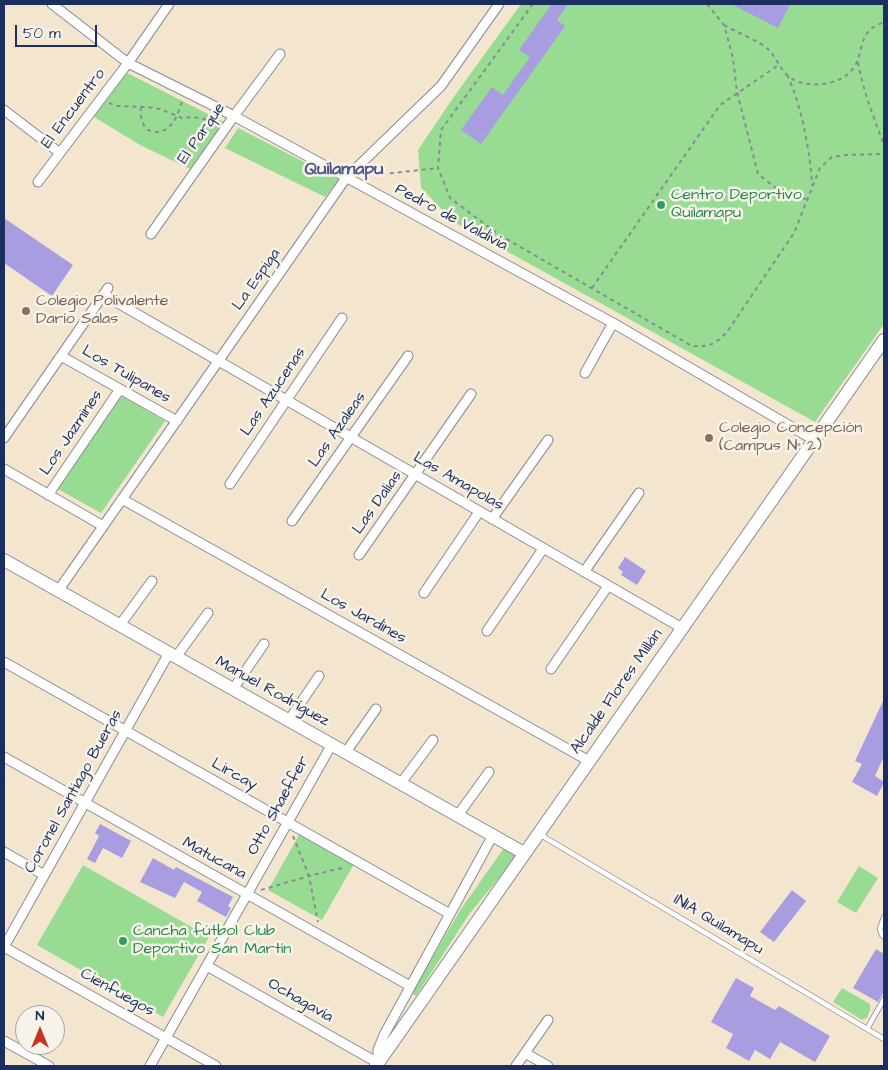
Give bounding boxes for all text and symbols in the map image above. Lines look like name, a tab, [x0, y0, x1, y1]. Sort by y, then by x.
scale bar	[18, 15, 100, 47]
text: 50 m	[23, 23, 61, 44]
street label: El Encuentro	[38, 65, 110, 153]
street label: El Parque	[174, 100, 230, 168]
district label: Quilamapu	[304, 159, 384, 181]
street label: Pedro de Valdivia	[391, 180, 511, 256]
place label: Centro Deportivo Quilamapu	[671, 186, 802, 224]
marker: Centro Deportivo Quilamapu	[655, 199, 667, 211]
street label: La Espiga	[229, 245, 285, 315]
place label: Colegio Polivalente Darío Salas	[36, 292, 168, 330]
marker: Colegio Polivalente Darío Salas	[20, 305, 32, 317]
street label: Los Tulipanes	[78, 342, 174, 408]
street label: Las Azucenas	[237, 344, 311, 440]
street label: Los Jazmines	[36, 387, 108, 479]
street label: Las Azaleas	[305, 389, 371, 471]
place label: Colegio Concepción (Campus N° 2)	[719, 419, 862, 457]
marker: Colegio Concepción (Campus N° 2)	[703, 432, 715, 444]
street label: Las Amapolas	[409, 448, 507, 516]
street label: Las Dalias	[349, 467, 407, 539]
street label: Los Jardines	[317, 586, 409, 648]
street label: Alcalde Flores Millán	[567, 626, 667, 758]
street label: Manuel Rodríguez	[211, 653, 333, 731]
street label: Coronel Santiago Bueras	[21, 707, 127, 877]
street label: Otto Shaeffer	[244, 753, 314, 859]
street label: Lircay	[208, 755, 260, 795]
street label: Matucana	[179, 834, 249, 884]
street label: INIA Quilamapu	[669, 891, 767, 959]
place label: Cancha fútbol Club Deportivo San Martín	[133, 922, 291, 960]
marker: Cancha fútbol Club Deportivo San Martín	[117, 935, 129, 947]
street label: Cienfuegos	[77, 965, 157, 1021]
street label: Ochagavía	[264, 975, 336, 1027]
north arrow	[15, 1005, 65, 1055]
text: N	[36, 1006, 44, 1026]

